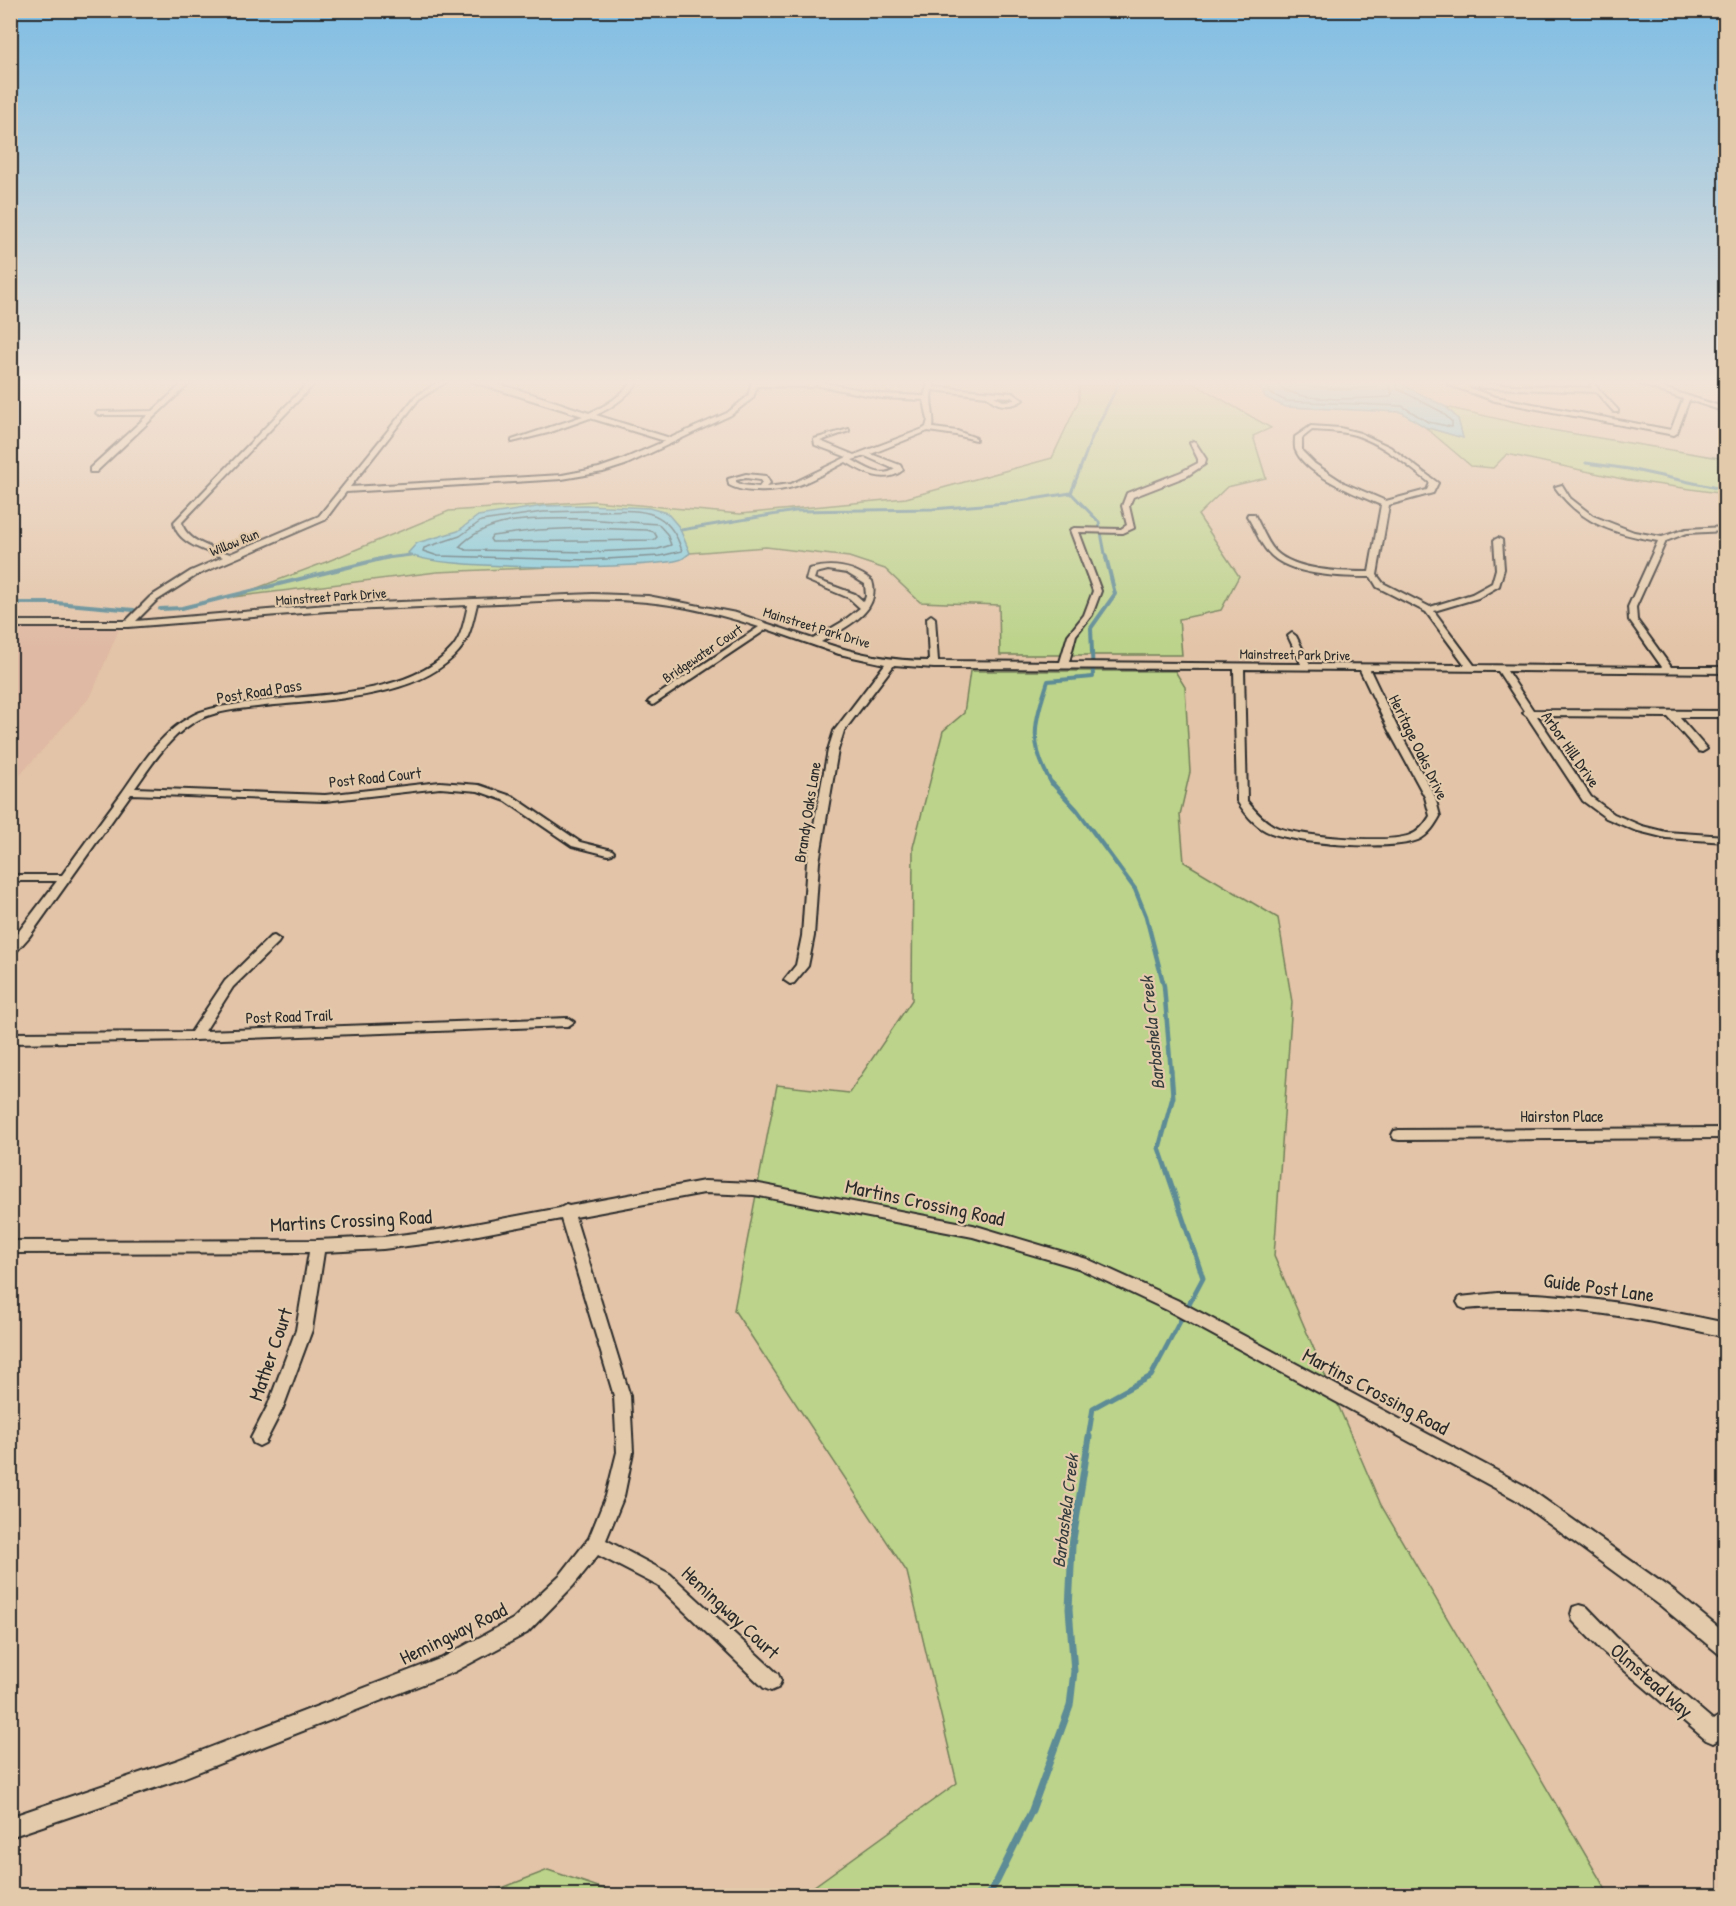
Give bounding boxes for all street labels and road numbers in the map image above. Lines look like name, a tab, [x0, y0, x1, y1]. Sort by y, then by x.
street label: Willow Run	[207, 524, 261, 560]
street label: Mainstreet Park Drive	[275, 583, 387, 609]
street label: Mainstreet Park Drive	[761, 602, 873, 652]
street label: Bridgewater Court	[658, 619, 747, 688]
street label: Mainstreet Park Drive	[1239, 644, 1351, 664]
street label: Post Road Pass	[215, 673, 303, 709]
street label: Heritage Oaks Drive	[1384, 691, 1454, 804]
street label: Arbor Hill Drive	[1537, 706, 1606, 792]
street label: Brandy Oaks Lane	[788, 759, 826, 864]
street label: Post Road Court	[328, 761, 423, 793]
street label: Post Road Trail	[245, 1003, 334, 1029]
street label: Hairston Place	[1520, 1105, 1604, 1127]
street label: Martins Crossing Road	[843, 1172, 1007, 1232]
street label: Martins Crossing Road	[269, 1202, 433, 1238]
street label: Guide Post Lane	[1542, 1266, 1656, 1308]
street label: Mather Court	[241, 1303, 299, 1404]
street label: Martins Crossing Road	[1298, 1341, 1454, 1441]
street label: Hemingway Court	[676, 1559, 787, 1665]
street label: Hemingway Road	[395, 1595, 511, 1671]
street label: Olmstead Way	[1605, 1637, 1699, 1723]

